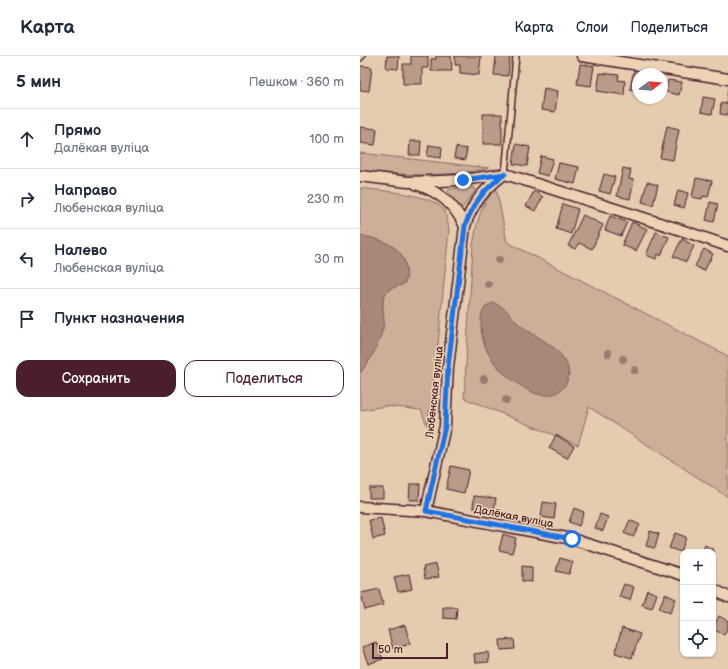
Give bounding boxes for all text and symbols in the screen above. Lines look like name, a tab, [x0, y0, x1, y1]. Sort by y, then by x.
text: Карта	[20, 16, 74, 39]
text: Карта	[514, 19, 554, 36]
text: Слои	[576, 19, 608, 36]
text: Поделиться	[630, 19, 708, 36]
north arrow	[632, 68, 668, 104]
text: 5 мин	[16, 72, 61, 92]
text: Пешком · 360 m	[249, 74, 344, 90]
text: Прямо	[54, 121, 101, 140]
icon: ahead	[16, 128, 38, 150]
text: 100 m	[309, 131, 344, 147]
text: Далёкая вуліца	[54, 140, 149, 156]
route end	[454, 171, 472, 189]
text: Направо	[54, 181, 117, 200]
icon: right	[16, 188, 38, 210]
text: 230 m	[307, 191, 344, 207]
text: Любенская вуліца	[54, 200, 164, 216]
text: Налево	[54, 241, 107, 260]
icon: left	[16, 248, 38, 270]
text: 30 m	[314, 251, 344, 267]
text: Любенская вуліца	[54, 260, 164, 276]
icon: arrive	[16, 308, 38, 330]
text: Пункт назначения	[54, 309, 185, 328]
street label: Любенская вуліца	[423, 345, 446, 440]
button: Сохранить	[16, 360, 176, 397]
button: Поделиться	[184, 360, 344, 397]
street label: Далёкая вуліца	[473, 502, 555, 531]
route start	[563, 530, 581, 548]
map controls	[680, 549, 716, 657]
button: +	[680, 549, 716, 585]
button: −	[680, 585, 716, 621]
button: locate	[680, 621, 716, 657]
scale bar	[372, 641, 448, 660]
text: 50 m	[378, 643, 403, 656]

